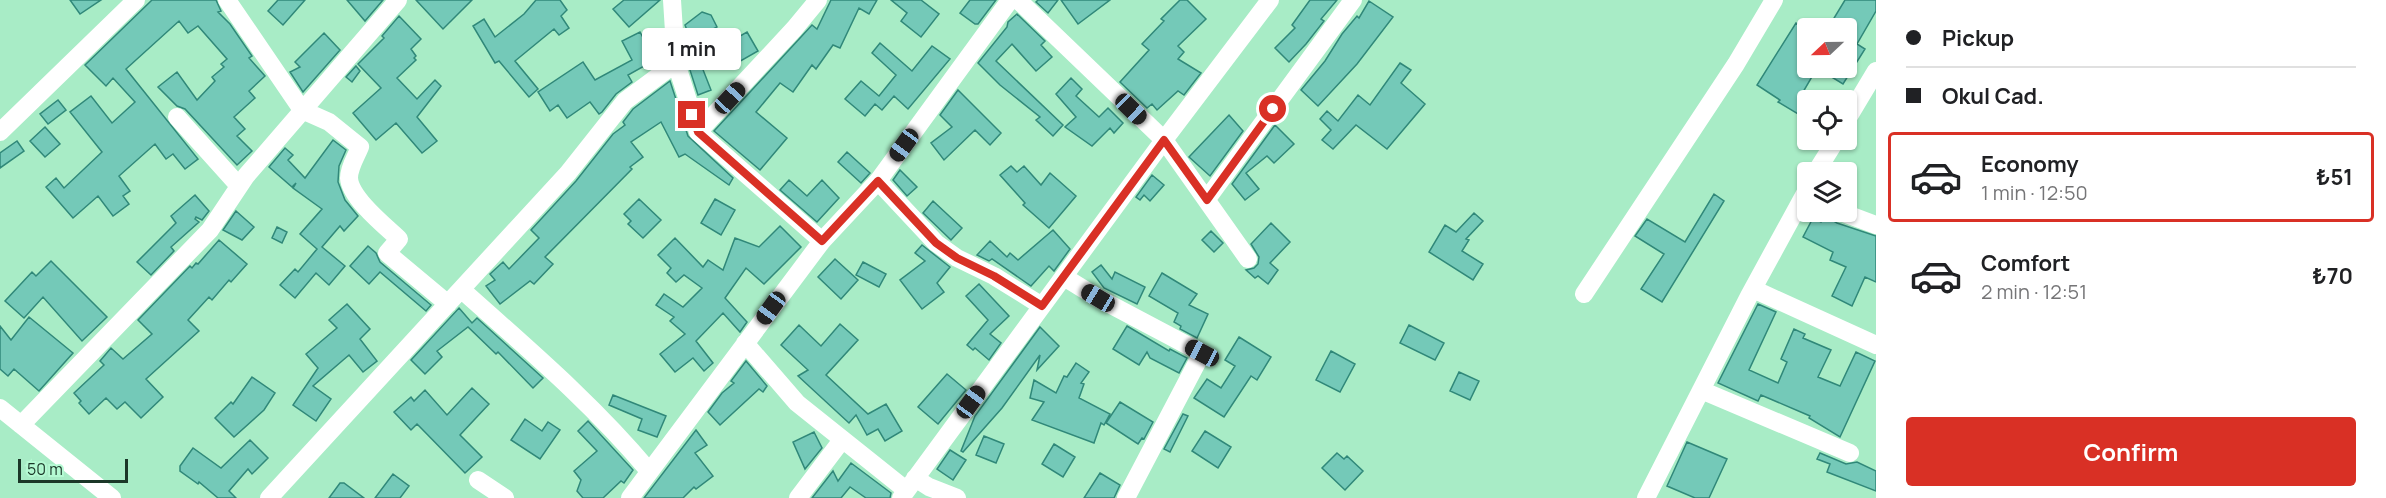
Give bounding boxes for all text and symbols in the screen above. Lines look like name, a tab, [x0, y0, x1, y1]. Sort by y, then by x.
north arrow	[1797, 18, 1857, 78]
map controls	[1797, 18, 1857, 222]
text: Pickup	[1942, 23, 2014, 53]
callout: 1 min	[642, 28, 742, 70]
text: 1 min	[667, 35, 716, 62]
car	[711, 79, 749, 117]
text: Okul Cad.	[1942, 81, 2044, 111]
car	[1112, 90, 1150, 128]
button: locate	[1797, 90, 1857, 150]
route start	[1259, 95, 1286, 122]
route end	[678, 101, 705, 128]
car	[886, 125, 922, 165]
text: Economy	[1981, 149, 2079, 179]
icon: car	[1909, 150, 1963, 204]
button: layers	[1797, 162, 1857, 222]
text: ₺51	[2316, 162, 2353, 192]
text: 1 min · 12:50	[1981, 179, 2088, 206]
text: Comfort	[1981, 248, 2070, 278]
icon: car	[1909, 249, 1963, 303]
text: ₺70	[2312, 261, 2353, 291]
text: 2 min · 12:51	[1981, 278, 2087, 305]
car	[1078, 281, 1118, 315]
car	[753, 288, 789, 328]
car	[1182, 337, 1222, 369]
car	[953, 382, 989, 422]
button: Confirm	[1906, 417, 2356, 486]
scale bar	[18, 456, 128, 484]
text: 50 m	[27, 458, 63, 480]

